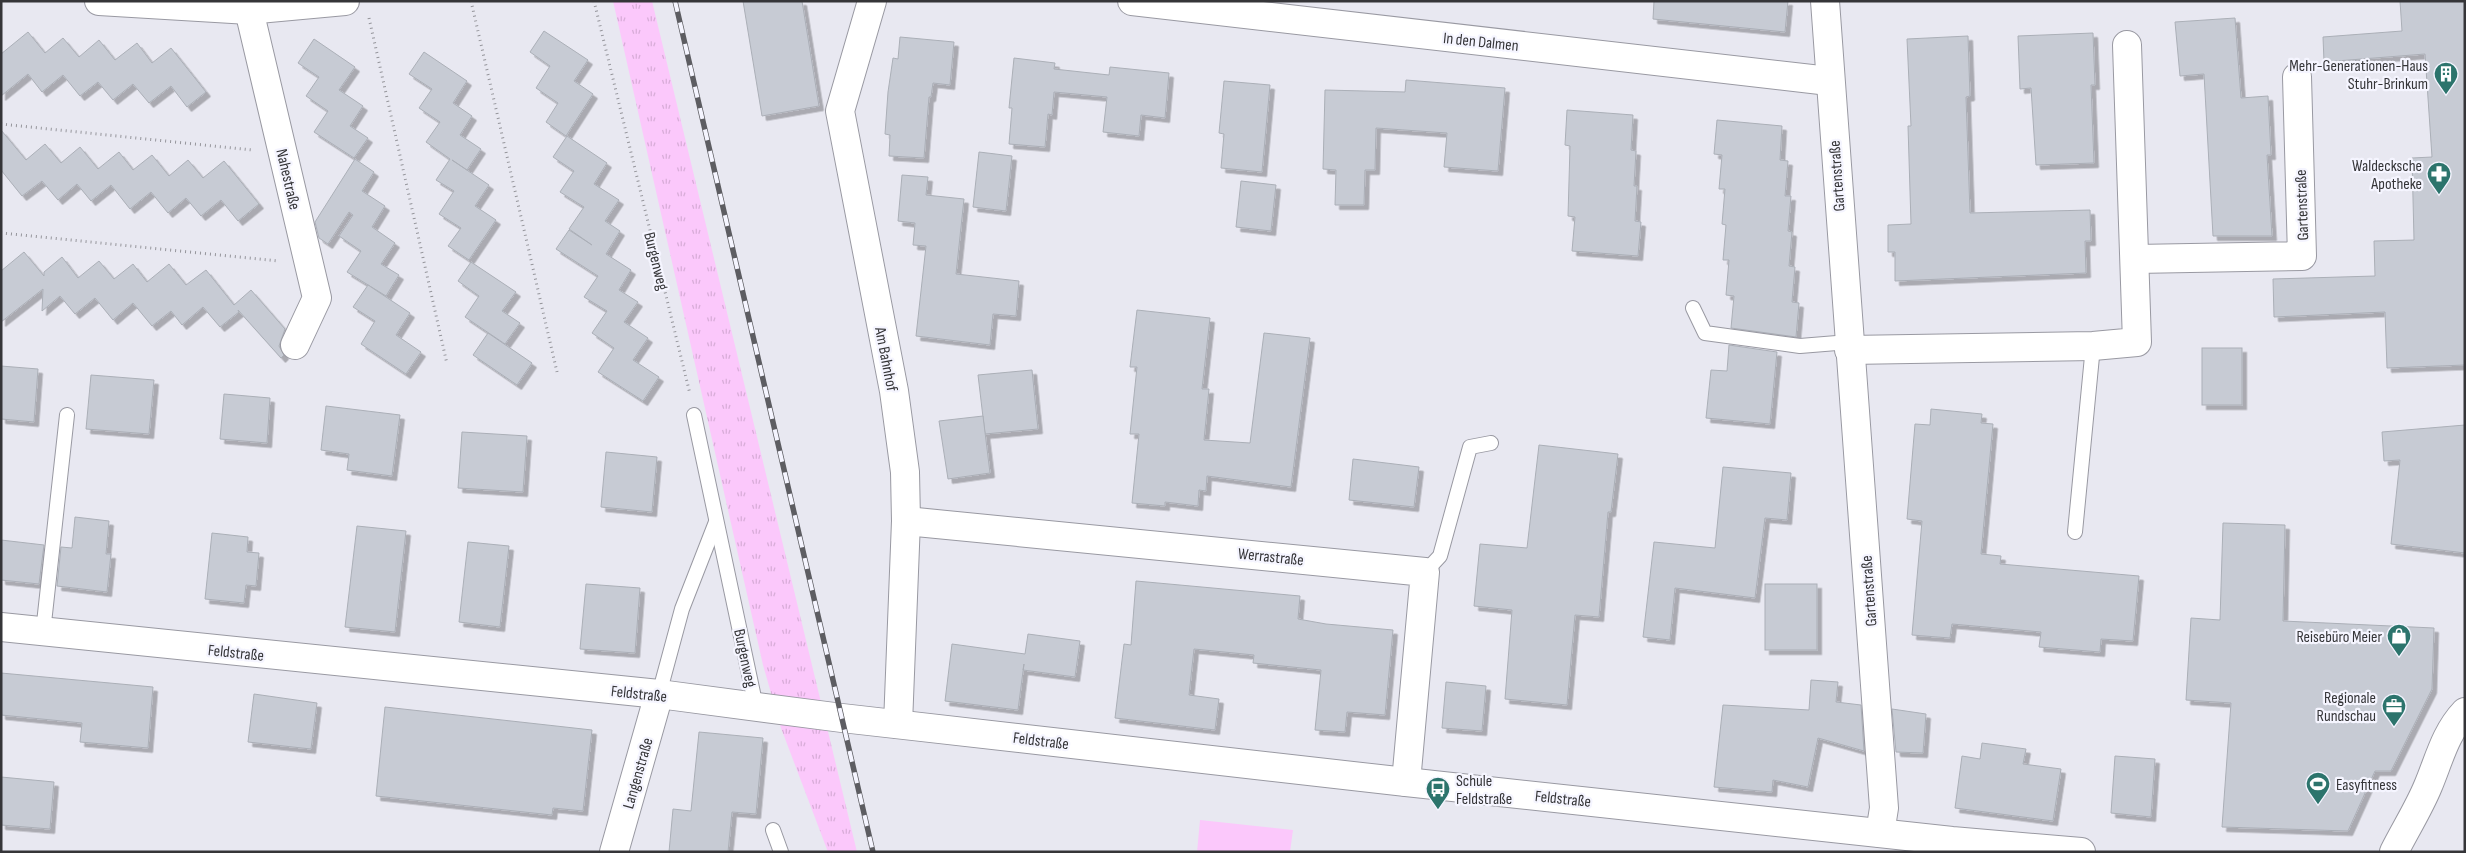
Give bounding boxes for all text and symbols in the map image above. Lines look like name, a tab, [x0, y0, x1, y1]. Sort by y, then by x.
street label: In den Dalmen	[1442, 29, 1519, 56]
place label: Mehr-Generationen-Haus Stuhr-Brinkum	[2289, 57, 2428, 94]
building icon: Mehr-Generationen-Haus Stuhr-Brinkum	[2433, 61, 2459, 95]
street label: Gartenstraße	[1826, 140, 1849, 212]
street label: Nahestraße	[271, 147, 304, 212]
place label: Waldecksche Apotheke	[2352, 157, 2422, 194]
pharmacy icon: Waldecksche Apotheke	[2426, 161, 2452, 195]
street label: Gartenstraße	[2292, 169, 2313, 241]
street label: Burgenweg	[639, 230, 672, 292]
street label: Am Bahnhof	[870, 325, 901, 393]
street label: Werrastraße	[1237, 545, 1305, 570]
street label: Gartenstraße	[1858, 555, 1881, 627]
shop icon: Reisebüro Meier	[2386, 623, 2412, 657]
street label: Burgenweg	[729, 627, 760, 689]
place label: Reisebüro Meier	[2296, 628, 2382, 647]
street label: Feldstraße	[207, 641, 265, 666]
street label: Feldstraße	[610, 682, 668, 707]
place label: Regionale Rundschau	[2317, 689, 2376, 726]
office icon: Regionale Rundschau	[2381, 693, 2407, 727]
street label: Feldstraße	[1012, 729, 1070, 754]
street label: Langenstraße	[619, 736, 658, 811]
sports icon: Easyfitness	[2305, 771, 2331, 805]
place label: Schule Feldstraße	[1456, 772, 1512, 809]
bus stop icon: Schule Feldstraße	[1425, 776, 1451, 810]
place label: Easyfitness	[2336, 776, 2397, 795]
street label: Feldstraße	[1534, 787, 1592, 812]

